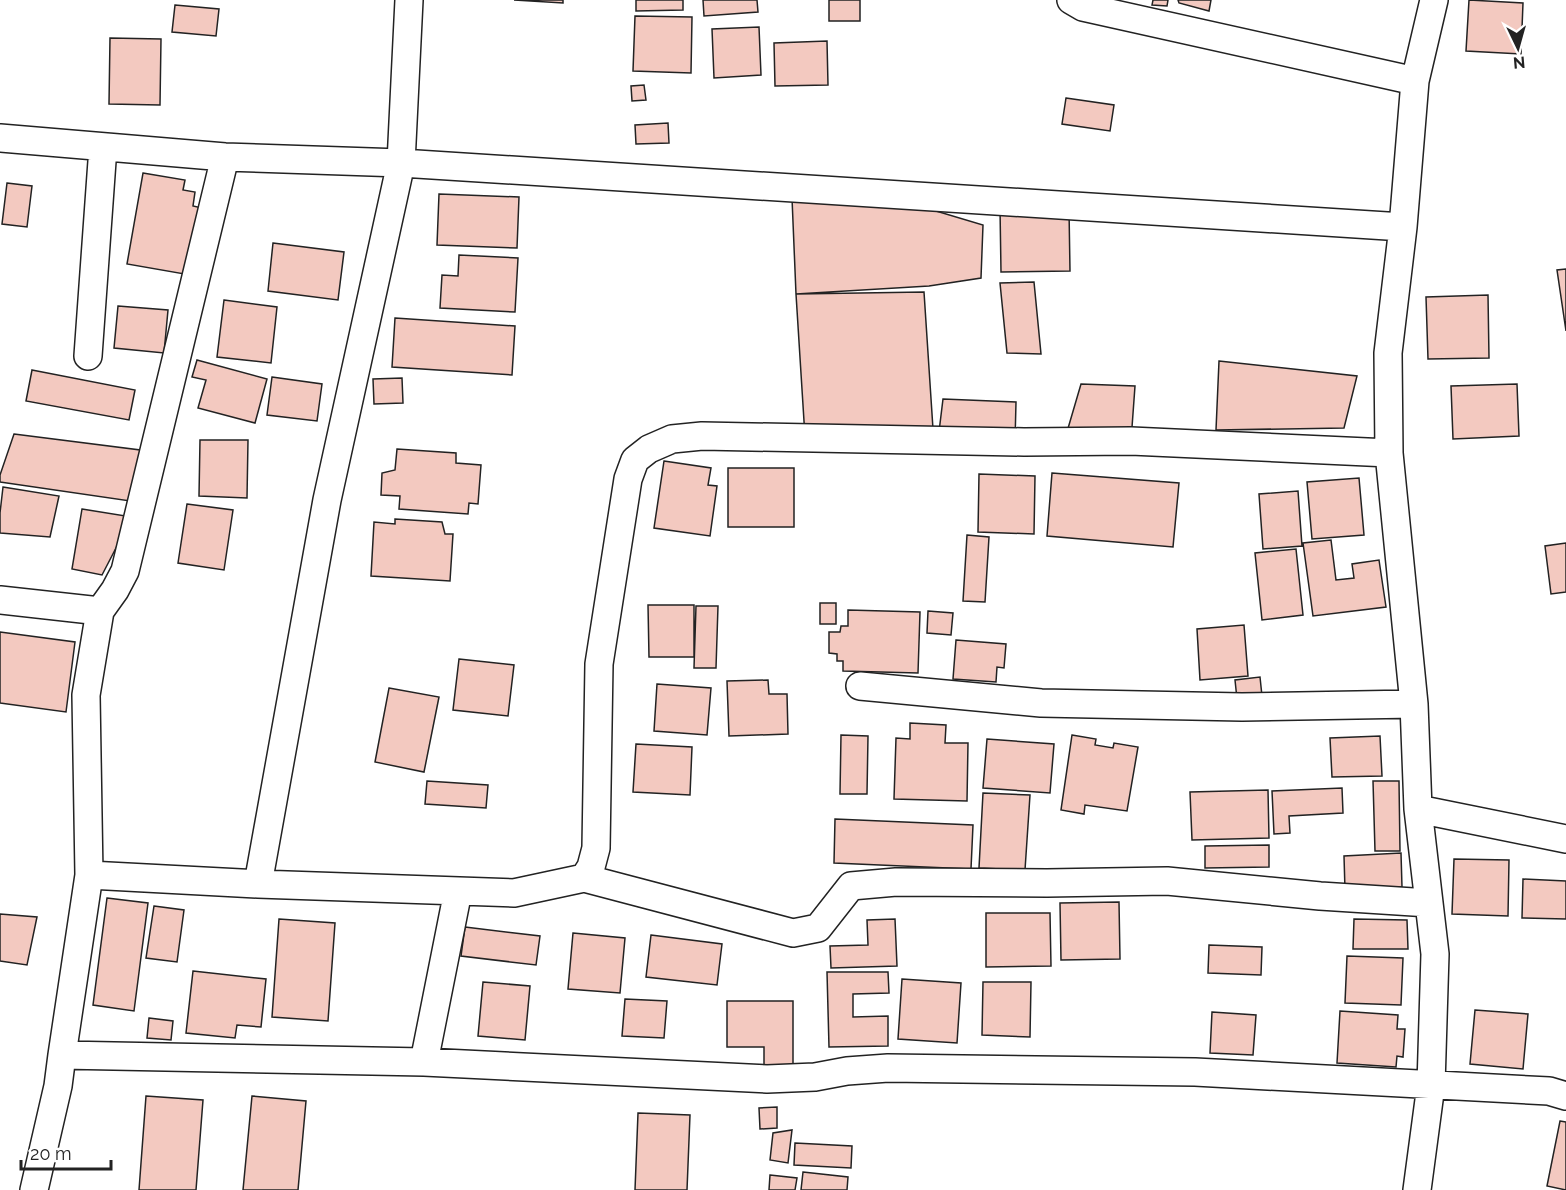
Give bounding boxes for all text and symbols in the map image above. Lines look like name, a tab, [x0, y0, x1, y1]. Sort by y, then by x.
north arrow	[1488, 18, 1548, 78]
text: N	[1512, 52, 1526, 72]
scale bar	[21, 1133, 111, 1171]
text: 20 m	[30, 1143, 72, 1164]

